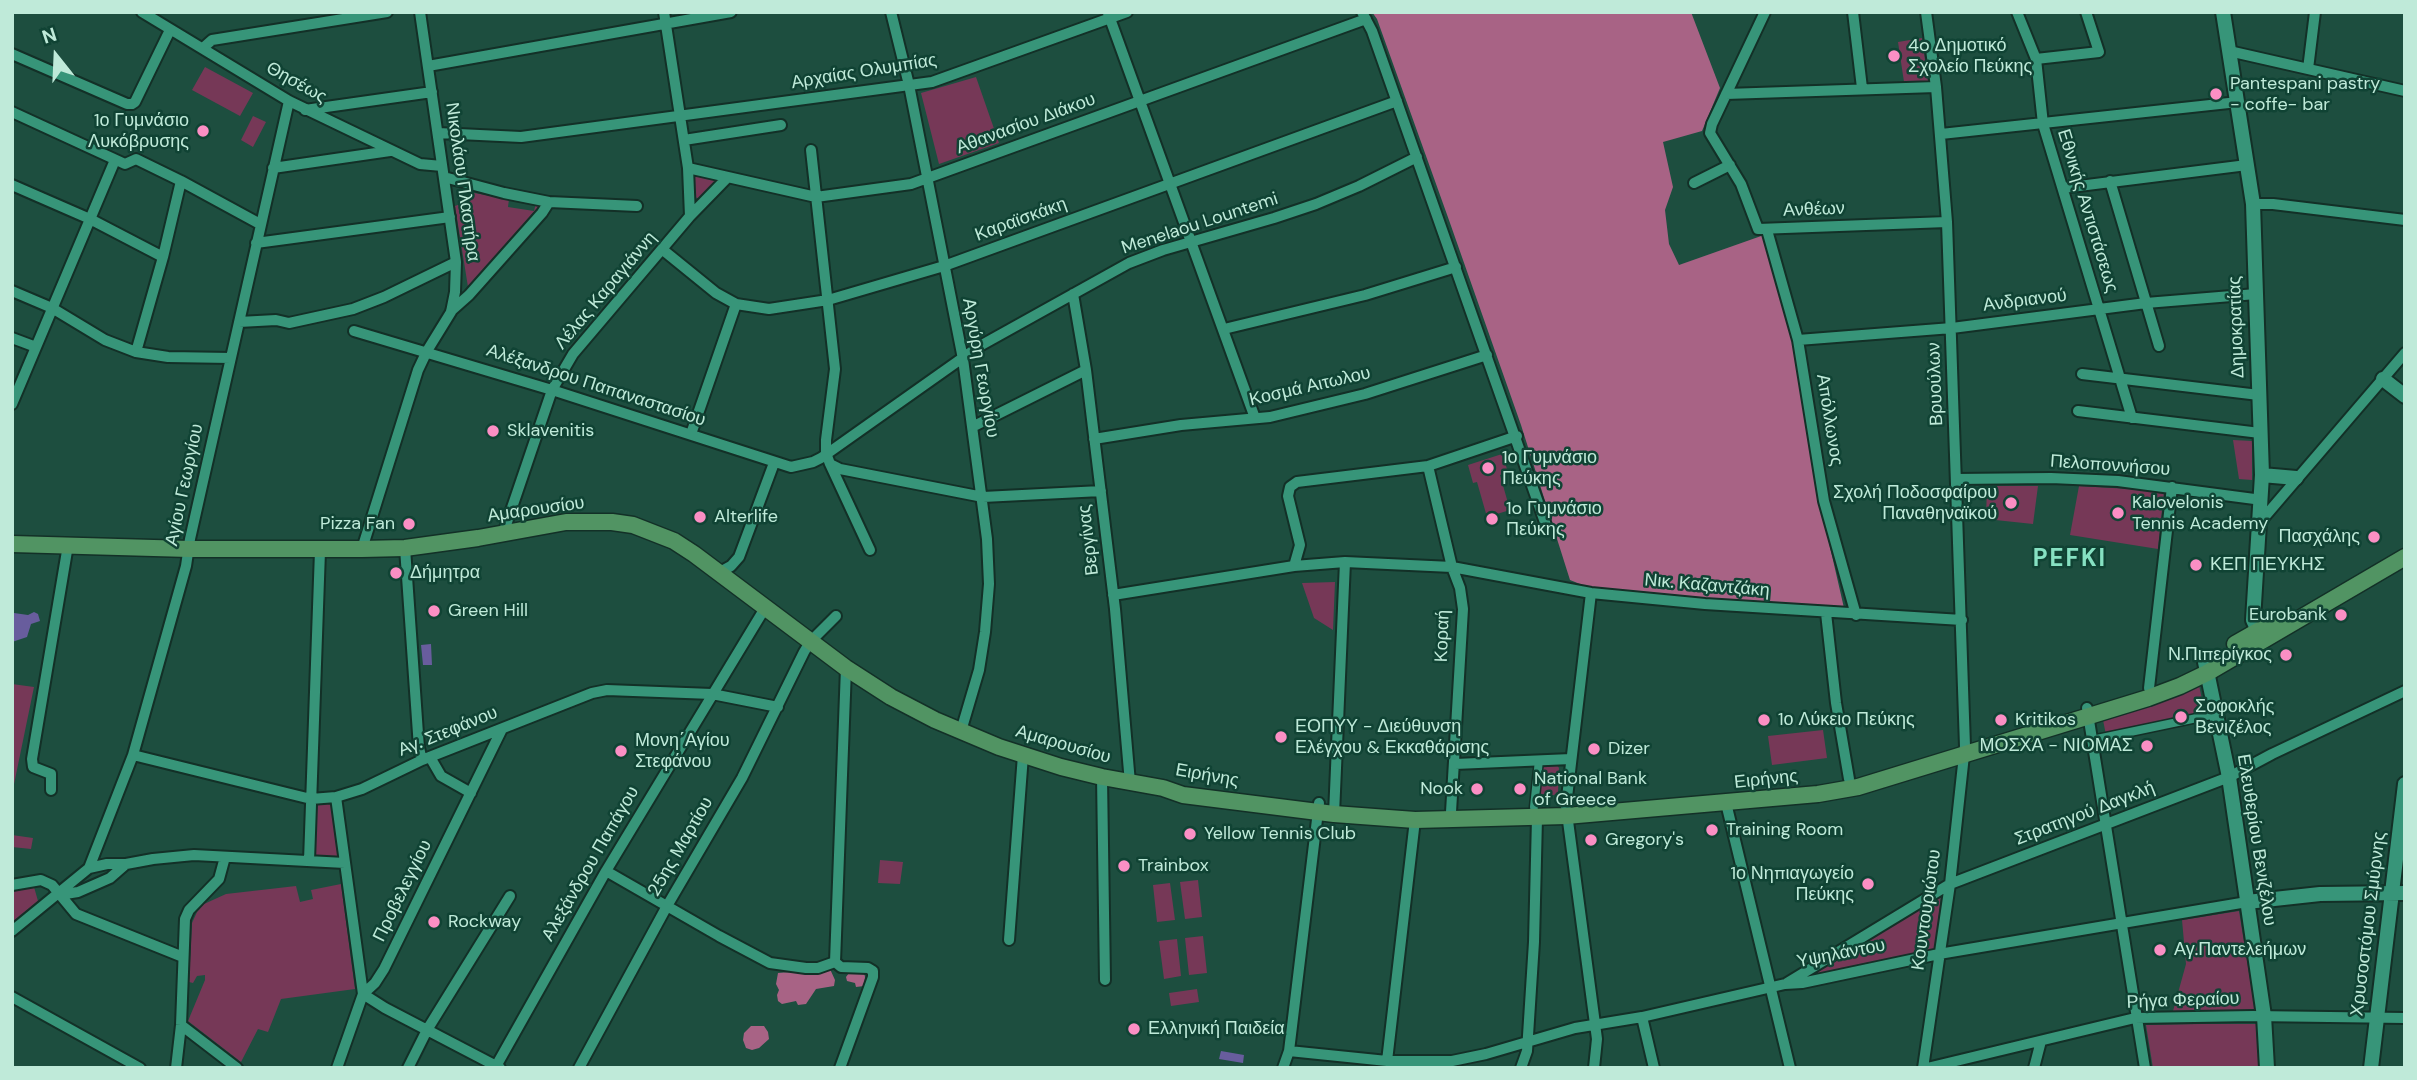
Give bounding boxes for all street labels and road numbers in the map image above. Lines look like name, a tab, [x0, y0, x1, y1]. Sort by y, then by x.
street label: Αρχαίας Ολυμπίας	[790, 50, 938, 94]
street label: Θησέως	[262, 58, 330, 108]
street label: Αθανασίου Διάκου	[953, 89, 1099, 159]
street label: Νικολάου Πλαστήρα	[440, 101, 484, 263]
street label: Εθνικής Αντιστάσεως	[2052, 127, 2122, 295]
street label: Menelaou Lountemi	[1119, 188, 1281, 260]
street label: Καραϊσκάκη	[972, 193, 1070, 247]
street label: Ανθέων	[1783, 198, 1845, 222]
street label: Λέλας Καραγιάννη	[551, 228, 661, 354]
street label: Δημοκρατίας	[2224, 276, 2250, 378]
street label: Ανδριανού	[1982, 285, 2068, 317]
street label: Αργύρη Γεωργίου	[957, 297, 1003, 439]
street label: Αλέξανδρου Παπαναστασίου	[484, 340, 708, 432]
street label: Βρυούλων	[1924, 342, 1948, 426]
street label: Κοσμά Αιτωλου	[1247, 363, 1373, 411]
street label: Απόλλωνος	[1811, 372, 1847, 468]
street label: Αγίου Γεωργίου	[162, 422, 208, 548]
street label: Πελοποννήσου	[2049, 451, 2171, 481]
street label: Αμαρουσίου	[486, 492, 586, 528]
street label: Βεργίνας	[1074, 503, 1104, 577]
street label: Νικ. Καζαντζάκη	[1643, 570, 1771, 602]
street label: Κοραή	[1431, 609, 1455, 663]
street label: Αγ. Στεφάνου	[395, 702, 501, 762]
street label: Αμαρουσίου	[1013, 721, 1113, 769]
street label: Ελευθερίου Βενιζέλου	[2232, 753, 2280, 927]
street label: Ειρήνης	[1174, 760, 1240, 792]
street label: Ειρήνης	[1733, 766, 1799, 794]
street label: Στρατηγού Δαγκλή	[2012, 777, 2158, 851]
street label: Αλεξάνδρου Παπάγου	[538, 783, 644, 945]
street label: 25ης Μαρτίου	[644, 793, 718, 901]
street label: Χρυσοστόμου Σμύρνης	[2347, 831, 2391, 1017]
street label: Προβελεγγίου	[369, 837, 437, 945]
street label: Κουντουριώτου	[1908, 848, 1946, 972]
street label: Υψηλάντου	[1795, 935, 1887, 973]
street label: Ρήγα Φεραίου	[2126, 988, 2240, 1014]

